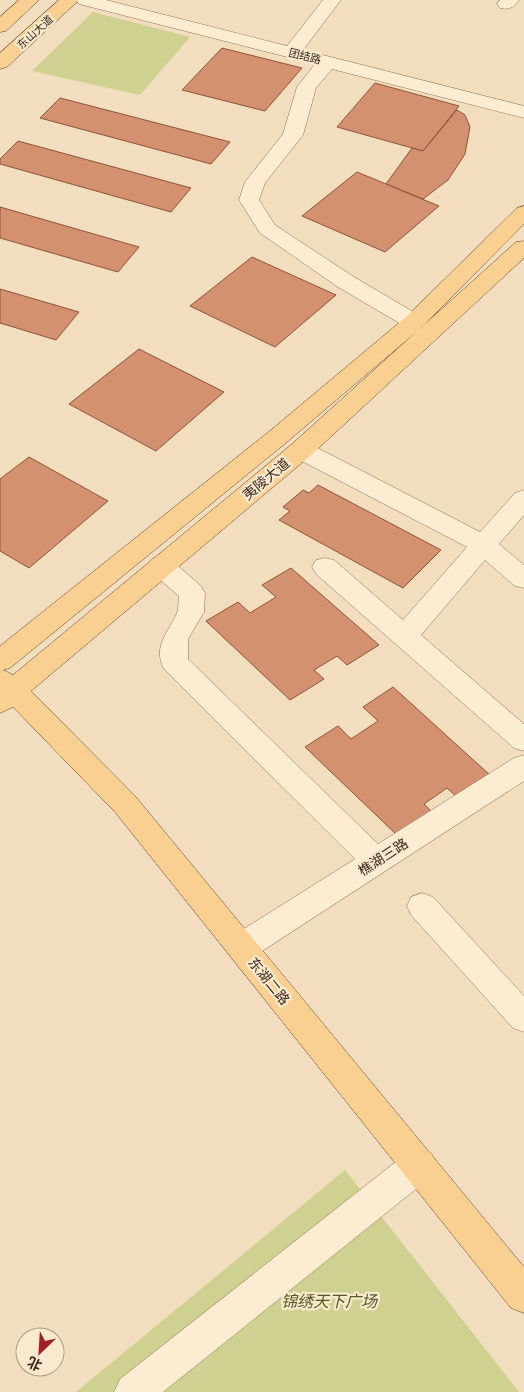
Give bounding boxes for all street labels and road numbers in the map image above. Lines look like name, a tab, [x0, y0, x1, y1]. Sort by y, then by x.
street label: 东山大道	[13, 11, 56, 52]
street label: 团结路	[287, 43, 323, 67]
street label: 夷陵大道	[237, 453, 293, 504]
street label: 樵湖三路	[354, 833, 411, 880]
street label: 东湖二路	[244, 952, 295, 1008]

